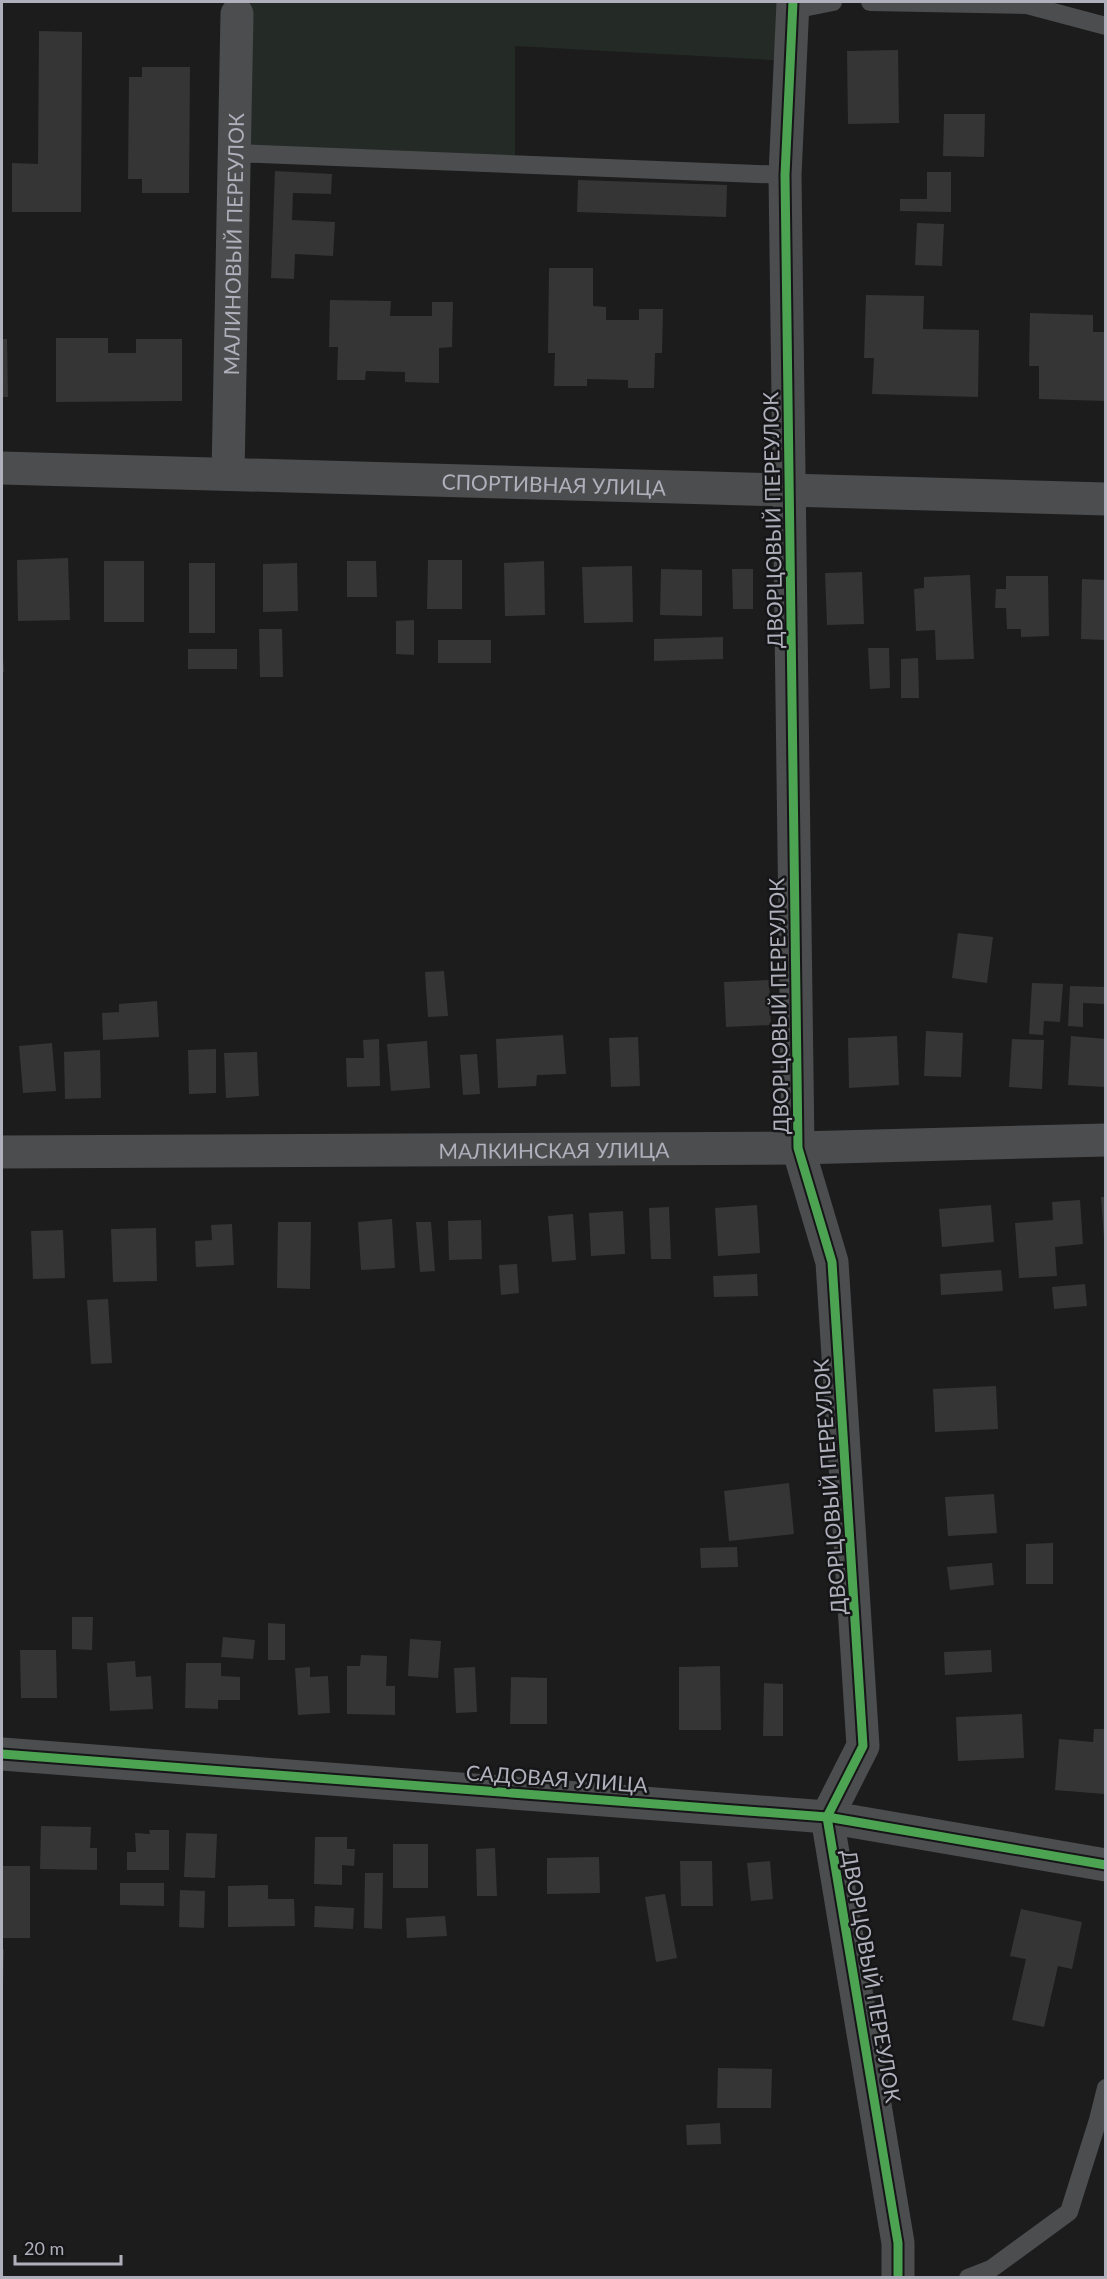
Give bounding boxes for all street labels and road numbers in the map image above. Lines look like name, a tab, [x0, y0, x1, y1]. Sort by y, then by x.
street label: МАЛИНОВЫЙ ПЕРЕУЛОК	[217, 113, 248, 375]
street label: ДВОРЦОВЫЙ ПЕРЕУЛОК	[757, 392, 787, 648]
street label: СПОРТИВНАЯ УЛИЦА	[441, 468, 667, 499]
street label: ДВОРЦОВЫЙ ПЕРЕУЛОК	[763, 878, 793, 1134]
street label: МАЛКИНСКАЯ УЛИЦА	[439, 1136, 670, 1162]
street label: ДВОРЦОВЫЙ ПЕРЕУЛОК	[808, 1358, 850, 1616]
street label: САДОВАЯ УЛИЦА	[465, 1759, 649, 1797]
street label: ДВОРЦОВЫЙ ПЕРЕУЛОК	[837, 1848, 907, 2104]

